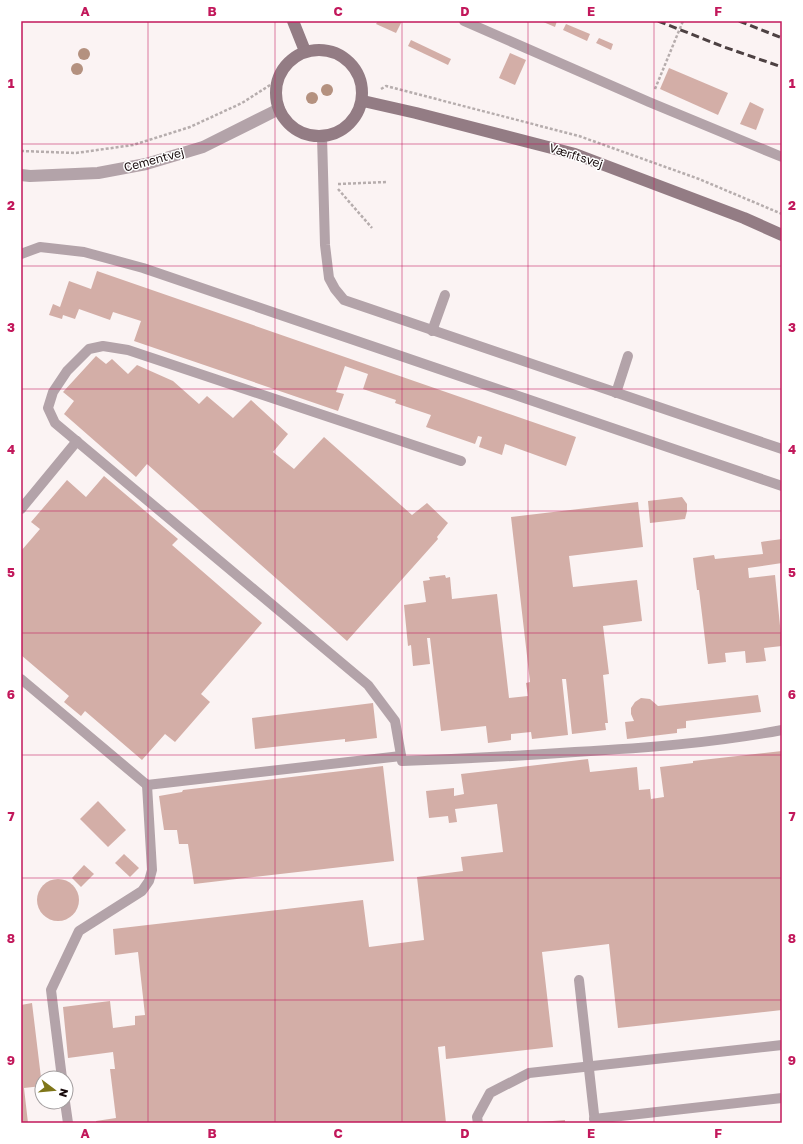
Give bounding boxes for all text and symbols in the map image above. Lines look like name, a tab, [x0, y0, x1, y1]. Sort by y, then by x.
text: A	[80, 3, 90, 19]
text: B	[207, 3, 217, 19]
text: C	[333, 3, 343, 19]
text: D	[460, 3, 470, 19]
text: E	[587, 3, 595, 19]
text: F	[714, 3, 722, 19]
text: 1	[8, 75, 15, 91]
text: 1	[789, 75, 796, 91]
street label: Værftsvej	[547, 140, 605, 171]
street label: Cementvej	[122, 144, 186, 175]
text: 2	[7, 197, 15, 213]
text: 2	[788, 197, 796, 213]
text: 3	[7, 319, 15, 335]
text: 3	[788, 319, 796, 335]
text: 4	[7, 441, 15, 457]
text: 4	[788, 441, 796, 457]
text: 5	[7, 564, 15, 580]
text: 5	[788, 564, 796, 580]
text: 6	[7, 686, 15, 702]
text: 6	[788, 686, 796, 702]
text: 7	[7, 808, 15, 824]
text: 7	[788, 808, 796, 824]
text: 8	[7, 930, 15, 946]
text: 8	[788, 930, 796, 946]
text: 9	[7, 1052, 15, 1068]
text: 9	[788, 1052, 796, 1068]
north arrow	[34, 1070, 74, 1110]
text: N	[57, 1087, 71, 1099]
text: A	[80, 1125, 90, 1141]
text: B	[207, 1125, 217, 1141]
text: C	[333, 1125, 343, 1141]
text: D	[460, 1125, 470, 1141]
text: E	[587, 1125, 595, 1141]
text: F	[714, 1125, 722, 1141]

